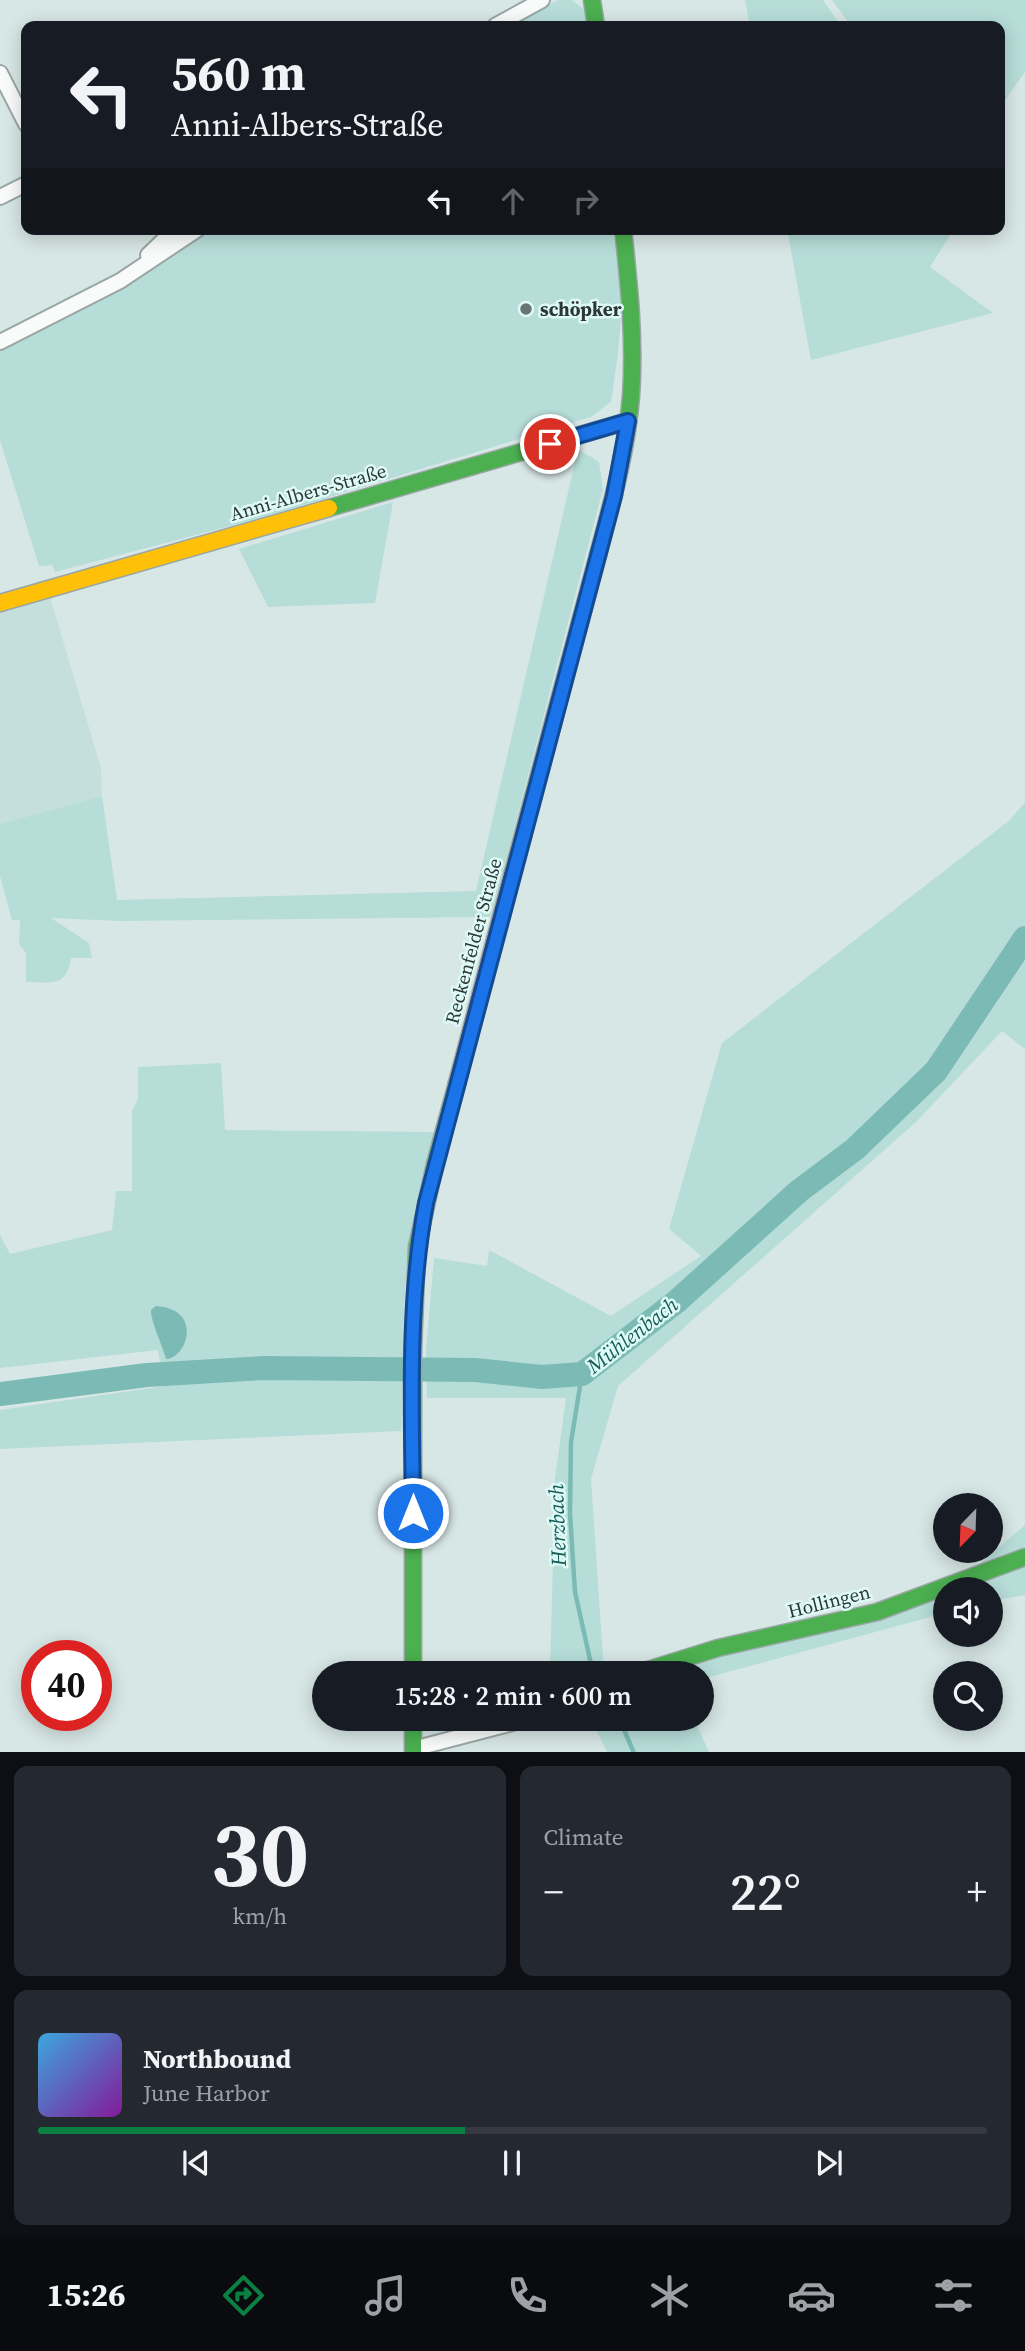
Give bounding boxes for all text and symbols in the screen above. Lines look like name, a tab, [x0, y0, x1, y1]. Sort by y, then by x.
text: 560 m	[171, 39, 306, 106]
icon: left	[56, 49, 147, 140]
text: Anni-Albers-Straße	[171, 103, 443, 147]
icon: left	[421, 182, 459, 220]
icon: ahead	[494, 182, 532, 220]
icon: right	[567, 182, 605, 220]
place label: schöpker	[540, 296, 622, 322]
marker: schöpker	[518, 301, 534, 317]
pin	[520, 414, 580, 474]
icon: arrive	[531, 425, 569, 463]
street label: Anni-Albers-Straße	[227, 457, 389, 527]
street label: Reckenfelder Straße	[438, 855, 508, 1027]
water label: Mühlenbach	[579, 1290, 684, 1381]
position arrow	[376, 1476, 450, 1550]
water label: Herzbach	[541, 1483, 573, 1568]
north arrow	[933, 1493, 1003, 1563]
map controls	[933, 1493, 1003, 1731]
button: sound	[933, 1577, 1003, 1647]
street label: Hollingen	[785, 1578, 873, 1624]
speed limit sign: 40	[21, 1640, 112, 1731]
button: search	[933, 1661, 1003, 1731]
text: 15:28 · 2 min · 600 m	[394, 1678, 632, 1714]
text: 30	[210, 1792, 309, 1916]
text: Climate	[544, 1821, 623, 1853]
text: 22°	[730, 1856, 801, 1927]
text: −	[544, 1866, 564, 1918]
text: +	[967, 1866, 987, 1918]
text: km/h	[232, 1900, 287, 1932]
text: Northbound	[143, 2041, 291, 2077]
text: June Harbor	[143, 2077, 270, 2109]
icon: previous	[177, 2144, 215, 2182]
icon: pause	[493, 2144, 531, 2182]
icon: next	[810, 2144, 848, 2182]
icon: directions	[219, 2271, 268, 2320]
icon: music	[361, 2271, 410, 2320]
icon: phone	[503, 2271, 552, 2320]
icon: climate	[645, 2271, 694, 2320]
icon: car	[787, 2271, 836, 2320]
icon: filters	[929, 2271, 978, 2320]
text: 15:26	[47, 2273, 126, 2317]

